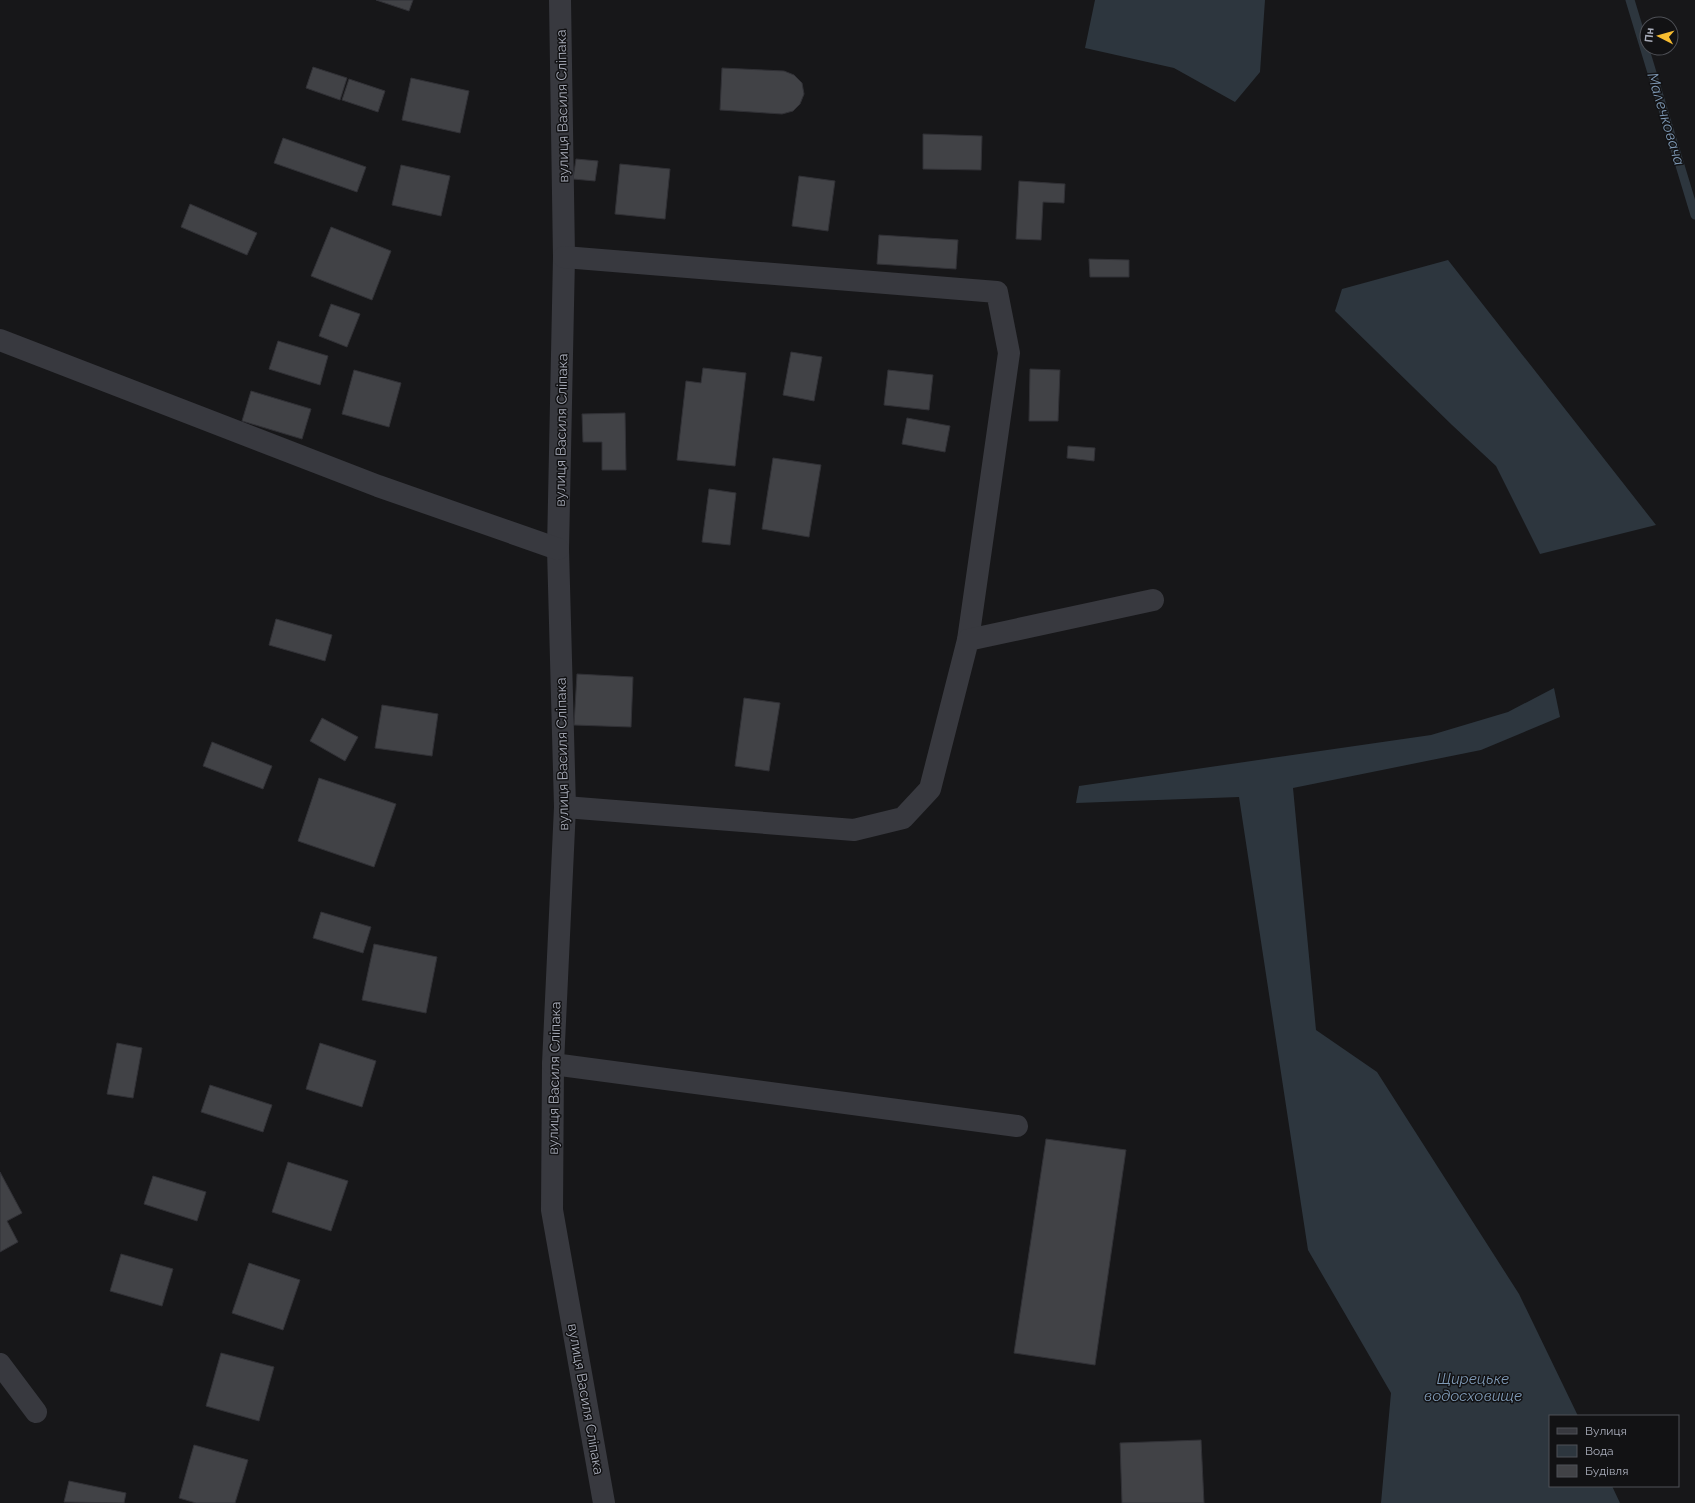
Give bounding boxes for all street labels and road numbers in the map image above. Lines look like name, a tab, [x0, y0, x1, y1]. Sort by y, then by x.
street label: вулиця Василя Сліпака	[553, 29, 571, 183]
street label: вулиця Василя Сліпака	[552, 353, 570, 507]
street label: вулиця Василя Сліпака	[553, 677, 571, 831]
street label: вулиця Василя Сліпака	[545, 1001, 563, 1155]
street label: вулиця Василя Сліпака	[565, 1322, 607, 1476]

